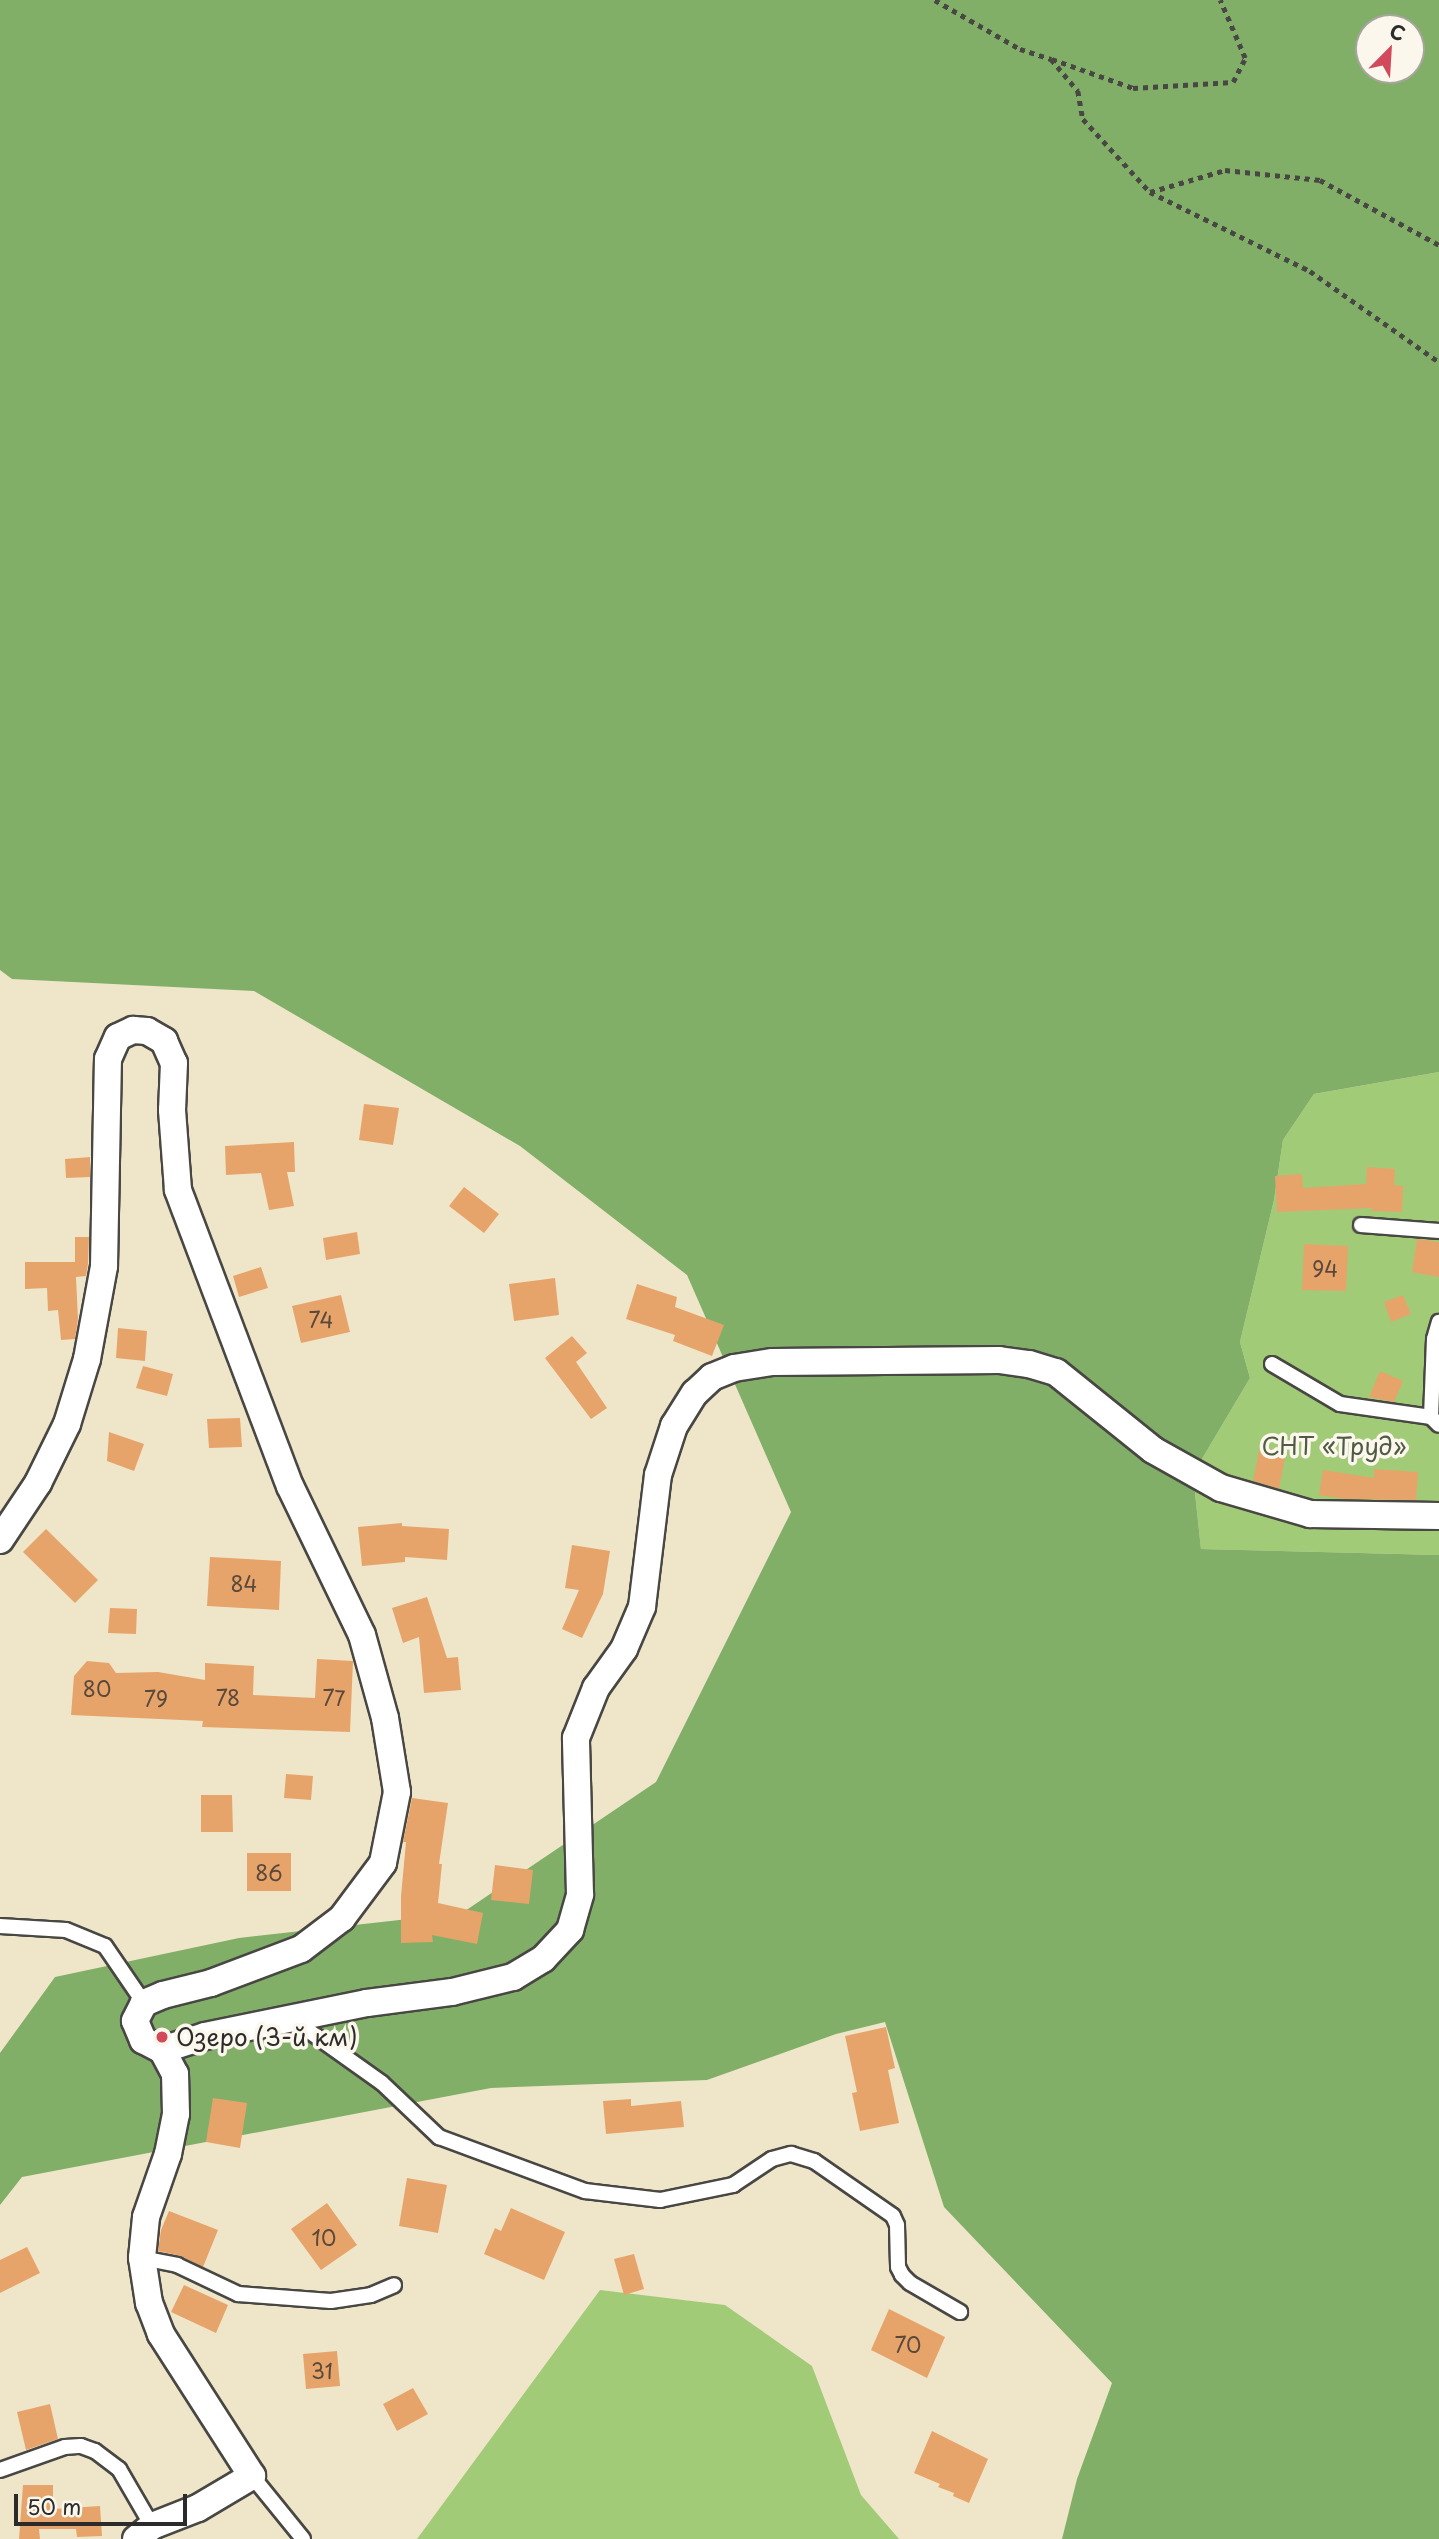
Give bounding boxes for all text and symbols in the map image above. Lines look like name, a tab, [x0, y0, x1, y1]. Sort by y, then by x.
north arrow	[1355, 14, 1425, 84]
text: С	[1385, 16, 1410, 47]
house number: 94	[1312, 1255, 1338, 1281]
house number: 74	[309, 1306, 333, 1332]
park label: СНТ «Труд»	[1261, 1432, 1407, 1460]
house number: 84	[230, 1570, 258, 1596]
house number: 80	[83, 1675, 111, 1701]
house number: 78	[216, 1684, 240, 1710]
house number: 77	[322, 1684, 346, 1710]
house number: 79	[144, 1685, 168, 1711]
house number: 86	[255, 1859, 283, 1885]
place label: Озеро (3-й км)	[176, 2023, 357, 2051]
marker: Озеро (3-й км)	[154, 2029, 170, 2045]
house number: 10	[312, 2224, 336, 2250]
house number: 70	[895, 2331, 921, 2357]
house number: 31	[311, 2357, 333, 2383]
scale bar	[18, 2480, 191, 2524]
text: 50 m	[27, 2490, 81, 2522]

